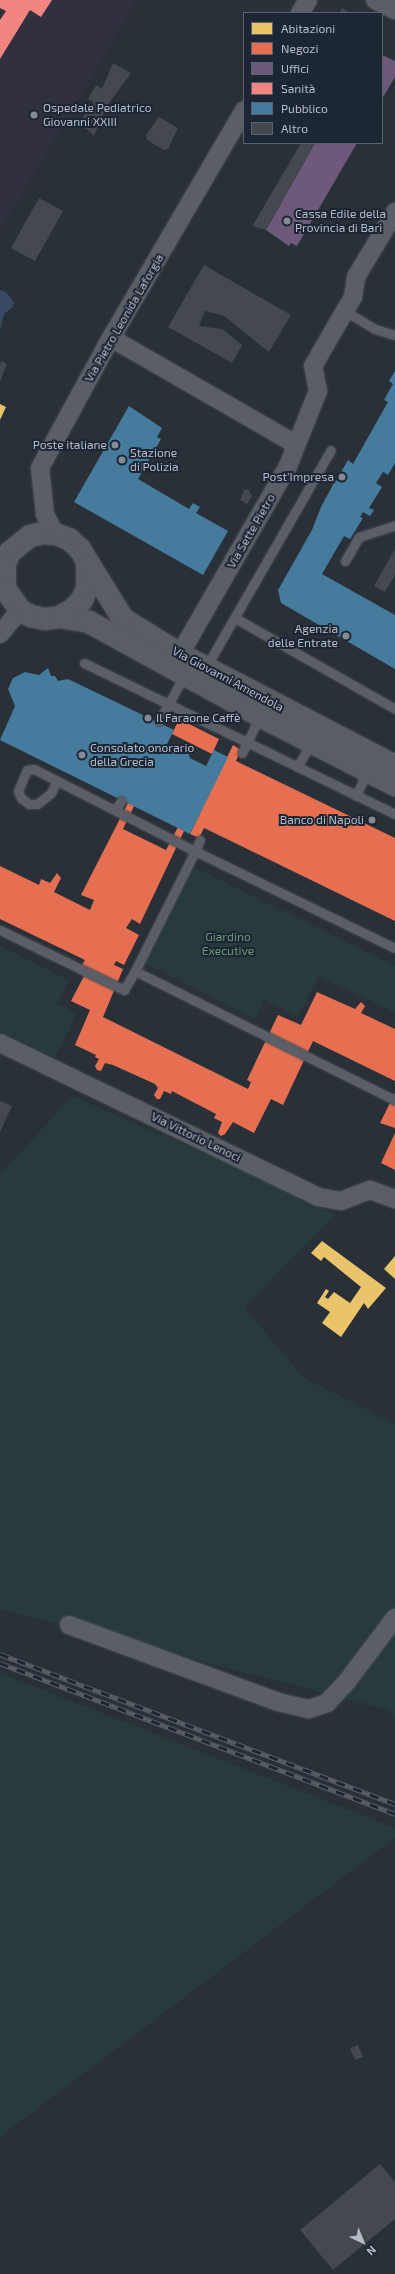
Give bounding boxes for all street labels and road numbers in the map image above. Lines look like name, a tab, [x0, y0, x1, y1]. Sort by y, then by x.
street label: Via Pietro Leonida Laforgia	[81, 251, 167, 385]
street label: Via Sette Pietro	[224, 491, 278, 571]
street label: Via Giovanni Amendola	[170, 643, 286, 715]
street label: Via Vittorio Lenoci	[149, 1109, 243, 1165]

